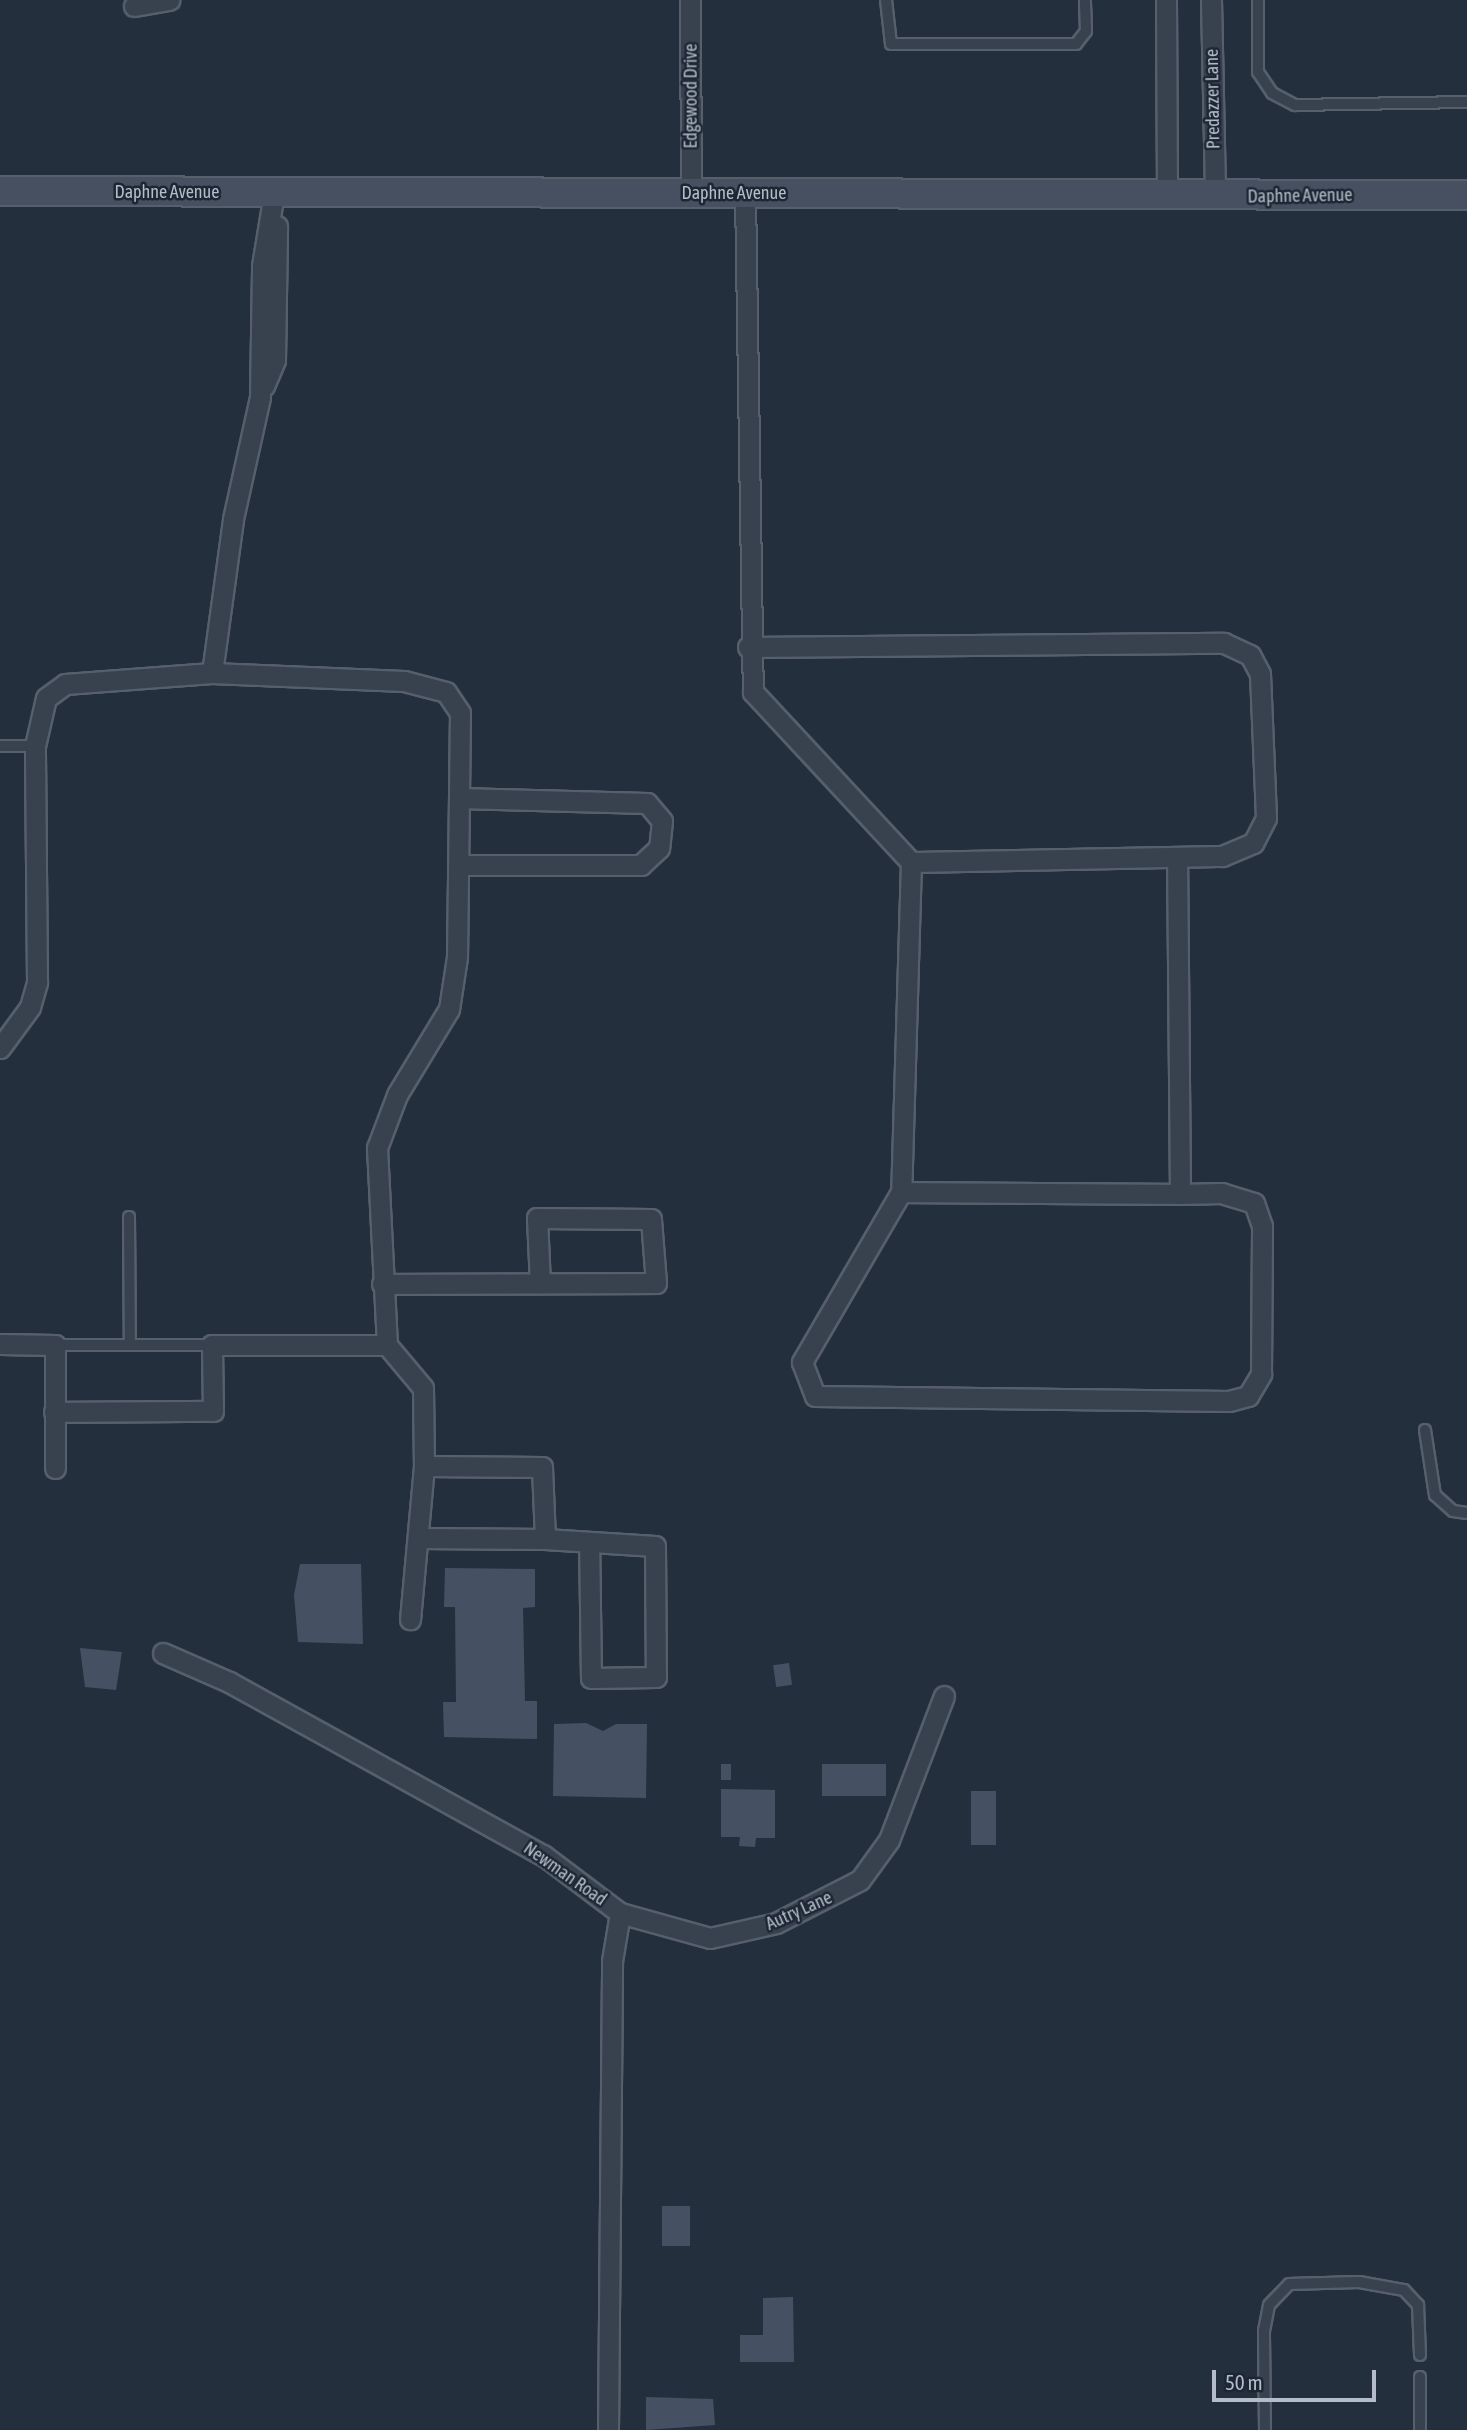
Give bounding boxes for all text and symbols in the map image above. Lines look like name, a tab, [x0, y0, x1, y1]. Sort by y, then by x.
street label: Edgewood Drive	[680, 44, 702, 148]
street label: Predazzer Lane	[1201, 49, 1225, 149]
street label: Daphne Avenue	[115, 181, 219, 203]
street label: Daphne Avenue	[682, 182, 786, 204]
street label: Daphne Avenue	[1247, 184, 1353, 208]
street label: Newman Road	[519, 1838, 611, 1910]
street label: Autry Lane	[763, 1887, 835, 1935]
scale bar	[1215, 2356, 1380, 2400]
text: 50 m	[1225, 2370, 1263, 2394]

